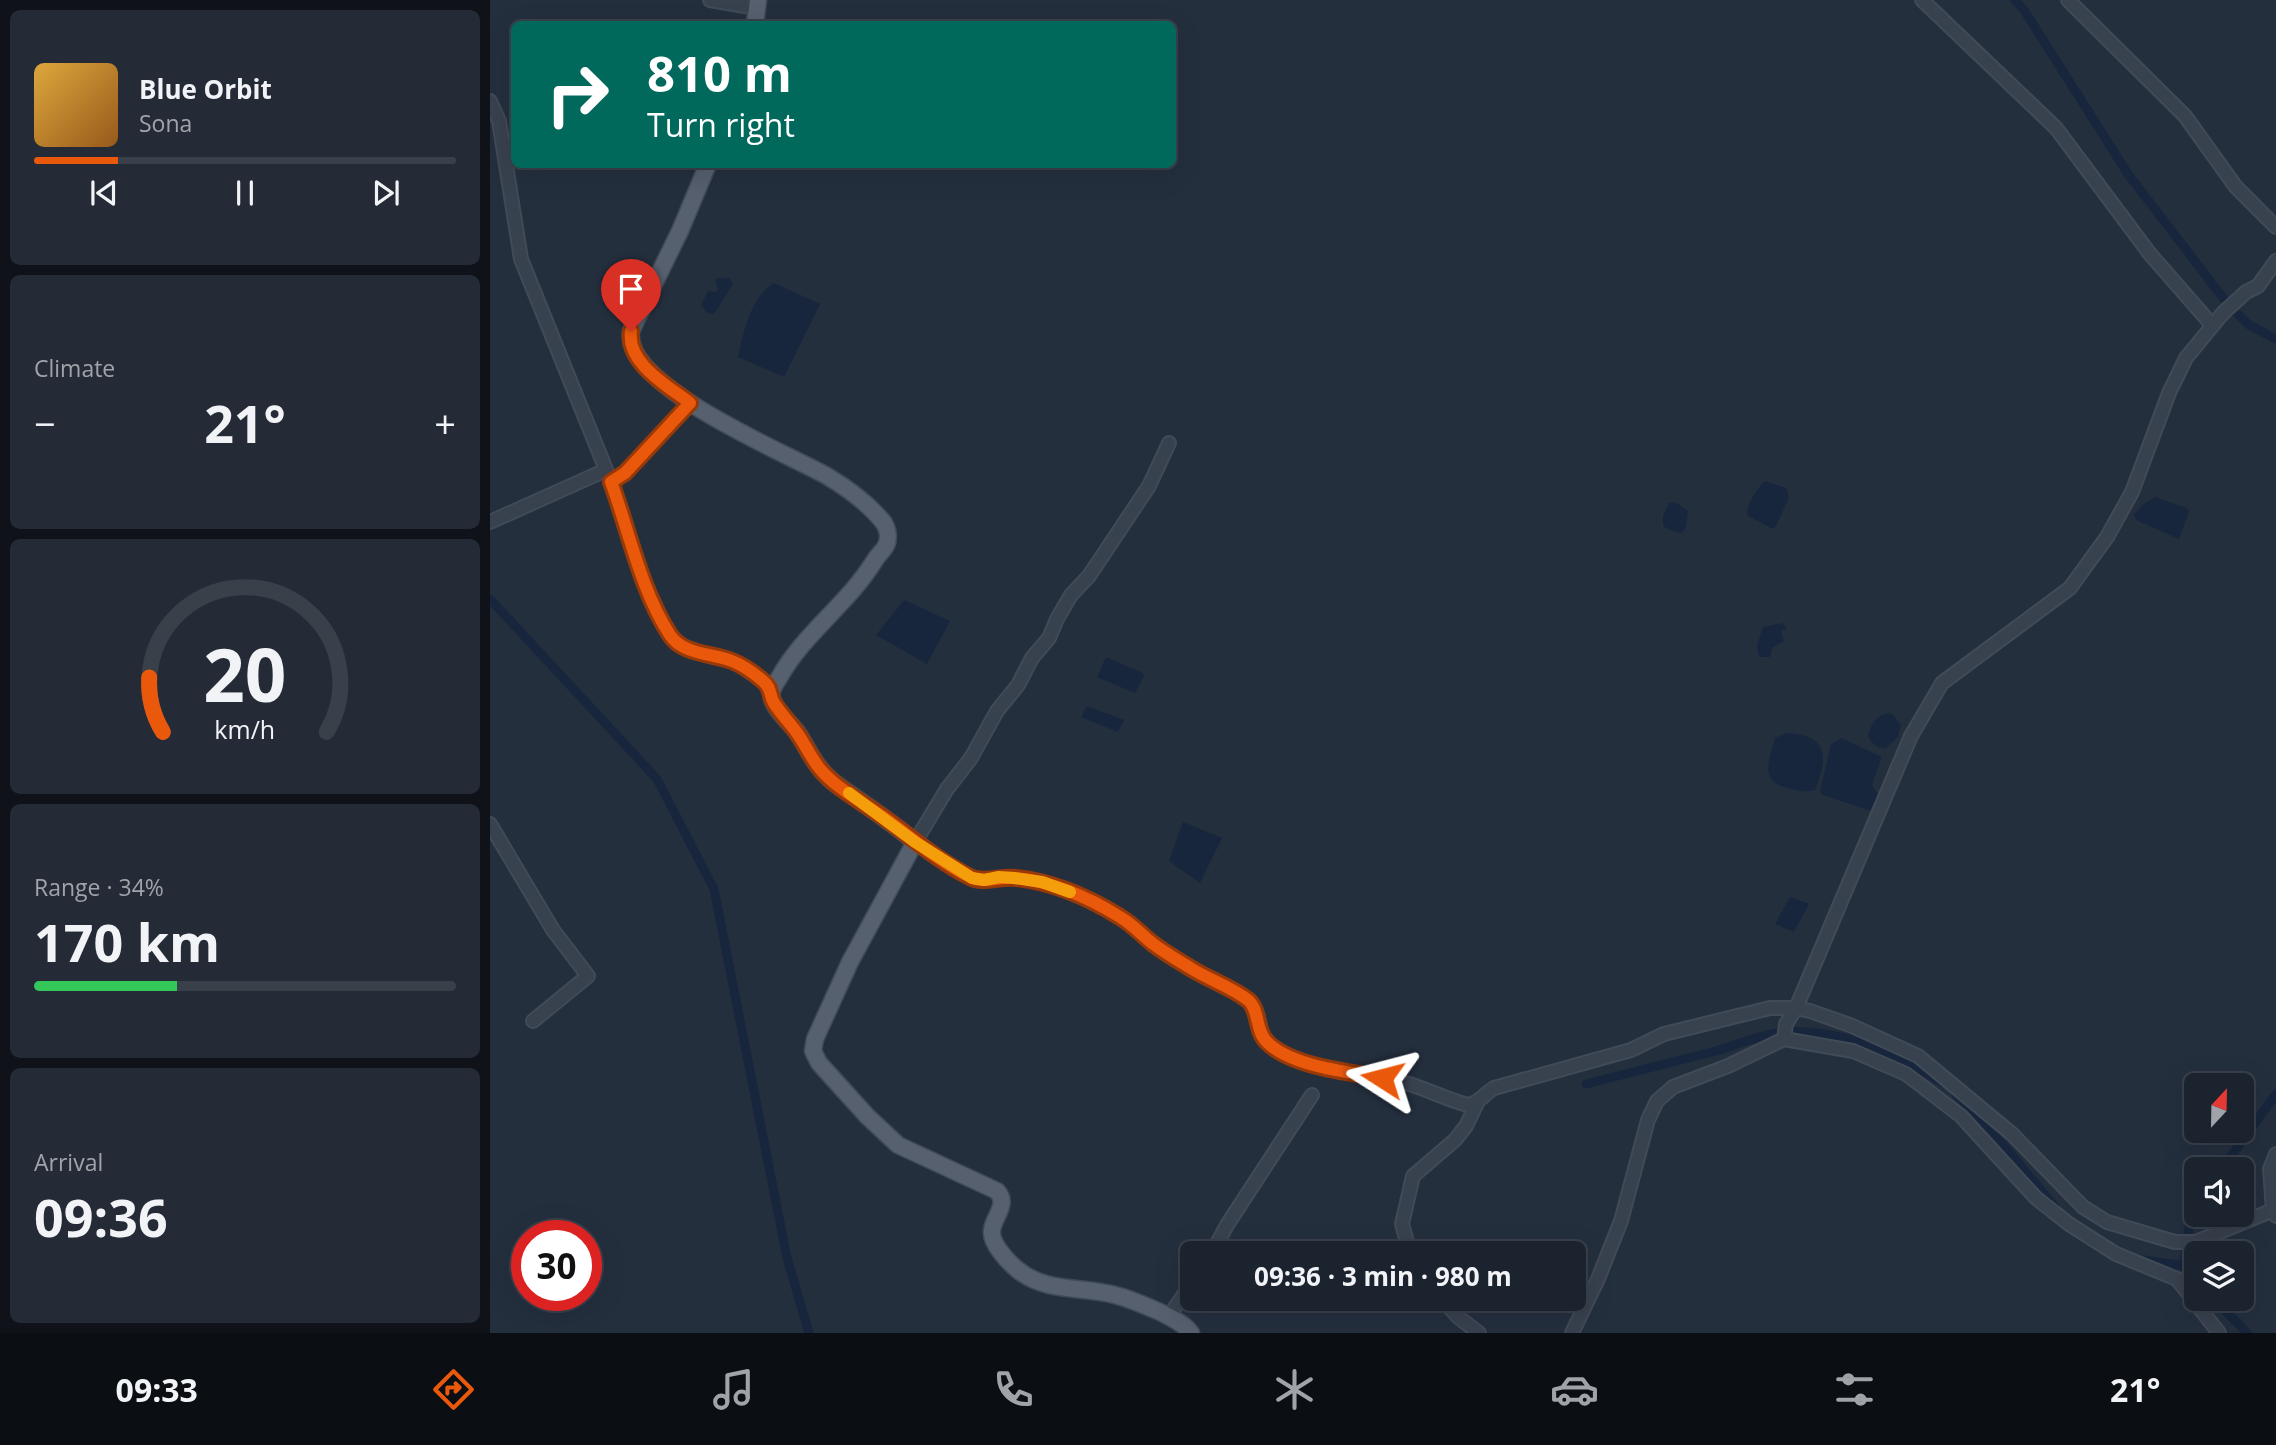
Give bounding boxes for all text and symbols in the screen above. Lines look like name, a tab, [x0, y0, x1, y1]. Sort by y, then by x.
text: 810 m	[647, 40, 792, 106]
icon: right	[532, 49, 623, 140]
text: Blue Orbit	[139, 71, 272, 107]
text: Turn right	[647, 103, 795, 146]
text: Sona	[139, 107, 192, 139]
icon: previous	[85, 174, 123, 212]
icon: pause	[226, 174, 264, 212]
icon: next	[367, 174, 405, 212]
pin	[601, 259, 661, 331]
icon: arrive	[612, 270, 650, 308]
text: Climate	[34, 352, 115, 384]
text: 21°	[204, 387, 286, 458]
text: −	[34, 397, 56, 449]
text: +	[434, 397, 456, 449]
text: 20	[203, 625, 287, 724]
text: km/h	[215, 712, 275, 746]
text: Range · 34%	[34, 871, 164, 903]
text: 170 km	[34, 906, 220, 977]
position arrow	[1345, 1041, 1419, 1115]
north arrow	[2184, 1073, 2254, 1143]
map controls	[2184, 1073, 2254, 1311]
text: Arrival	[34, 1146, 103, 1178]
button: sound	[2184, 1157, 2254, 1227]
text: 09:36	[34, 1181, 168, 1252]
speed limit sign: 30	[511, 1220, 602, 1311]
button: layers	[2184, 1241, 2254, 1311]
text: 09:36 · 3 min · 980 m	[1254, 1258, 1512, 1294]
icon: directions	[429, 1365, 478, 1414]
icon: music	[709, 1365, 758, 1414]
icon: phone	[989, 1365, 1038, 1414]
icon: climate	[1270, 1365, 1319, 1414]
icon: car	[1550, 1365, 1599, 1414]
icon: filters	[1830, 1365, 1879, 1414]
text: 09:33	[116, 1368, 198, 1411]
text: 21°	[2110, 1368, 2160, 1411]

